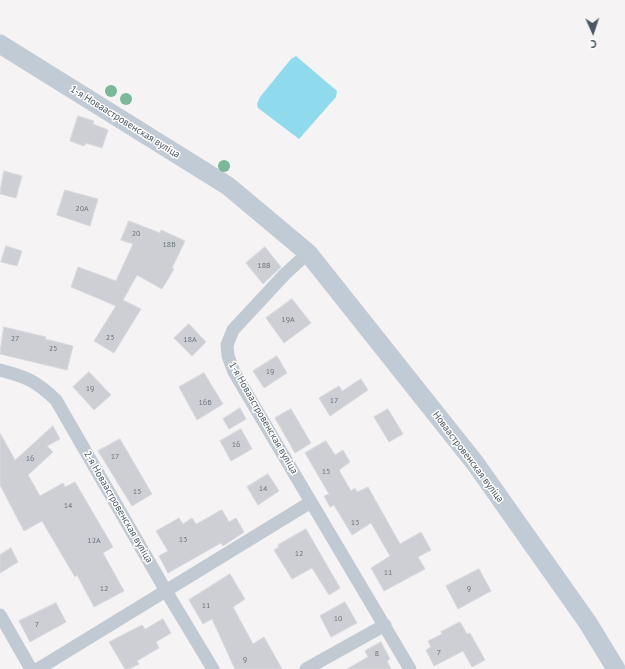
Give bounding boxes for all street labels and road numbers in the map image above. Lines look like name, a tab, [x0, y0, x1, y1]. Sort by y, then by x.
street label: 1-я Новаастровенская вуліца	[68, 83, 182, 161]
street label: 1-я Новаастровенская вуліца	[226, 360, 300, 476]
street label: Новаастровенская вуліца	[430, 409, 506, 505]
street label: 2-я Новаастровенская вуліца	[81, 449, 155, 565]

